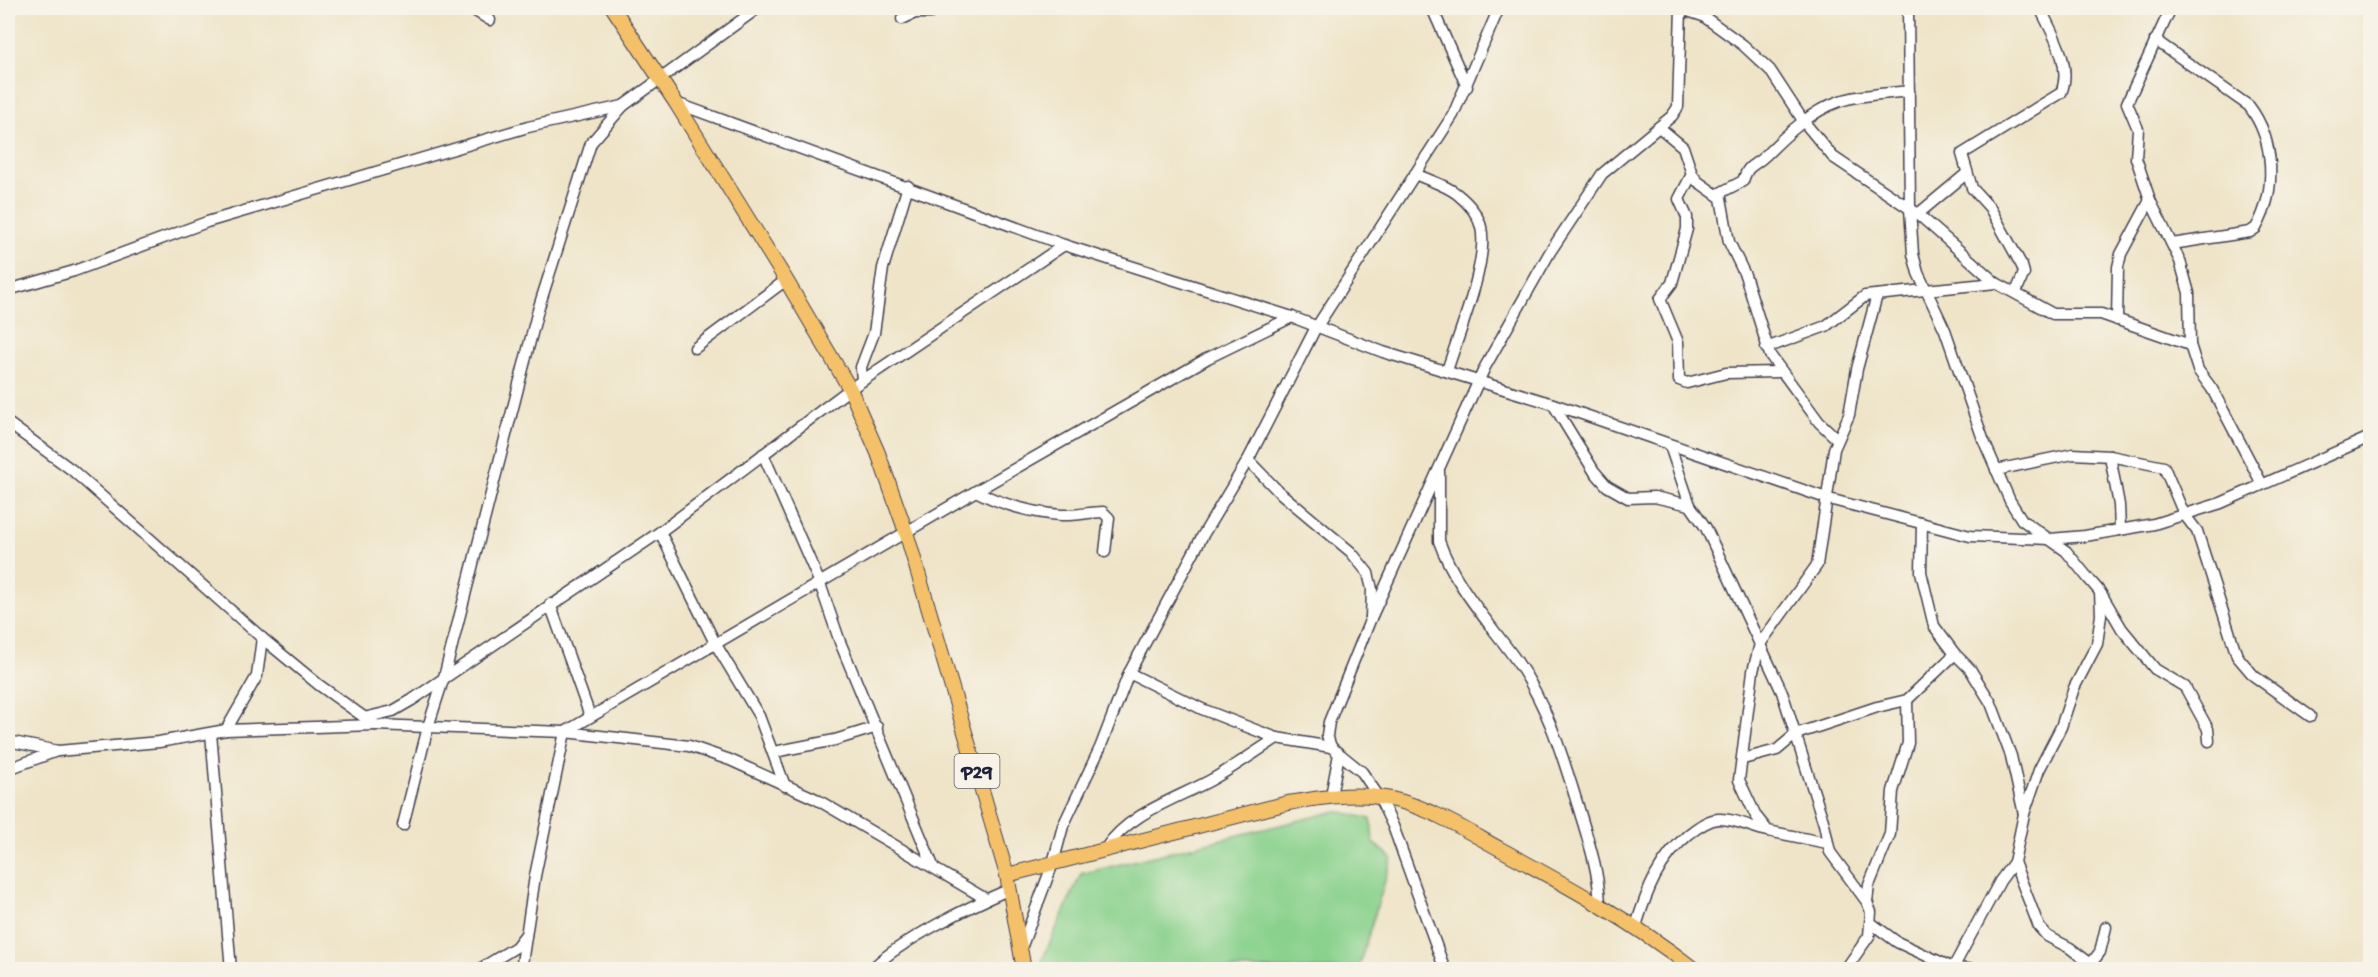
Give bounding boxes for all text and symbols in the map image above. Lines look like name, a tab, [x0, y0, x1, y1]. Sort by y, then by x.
road number: P29	[954, 754, 1000, 788]

